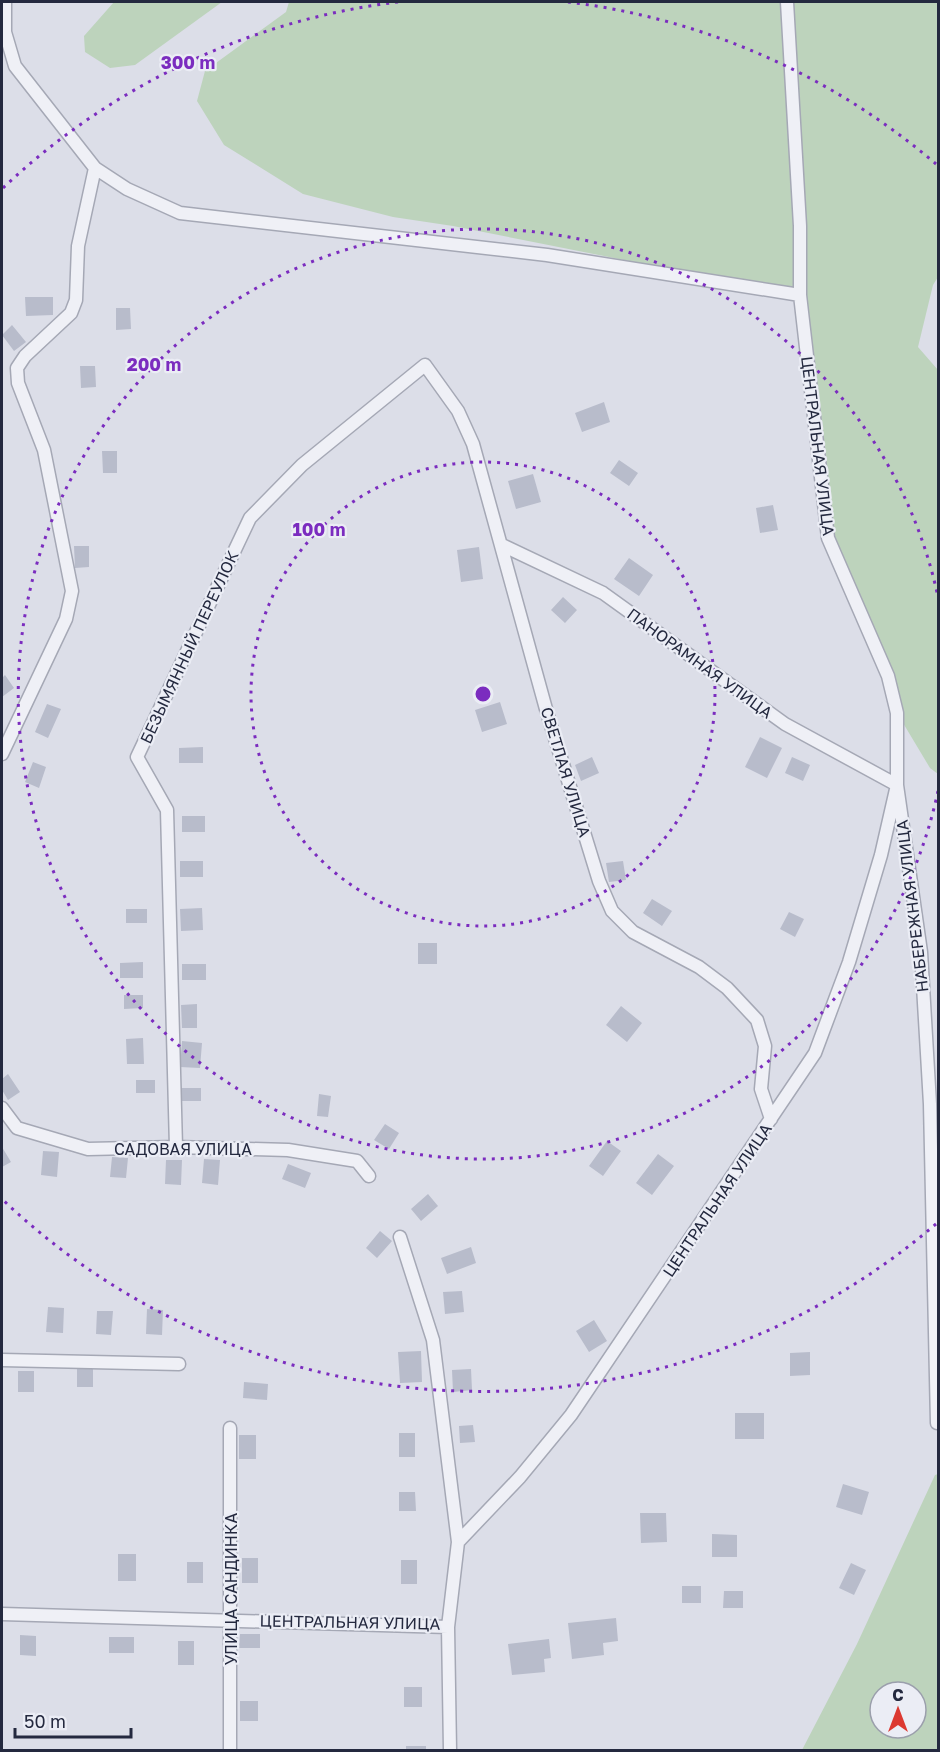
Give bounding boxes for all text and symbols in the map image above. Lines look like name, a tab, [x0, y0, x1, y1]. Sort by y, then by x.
text: 300 m	[161, 51, 215, 73]
text: 200 m	[127, 353, 181, 375]
street label: ЦЕНТРАЛЬНАЯ УЛИЦА	[797, 355, 839, 537]
text: 100 m	[293, 518, 345, 540]
street label: БЕЗЫМЯННЫЙ ПЕРЕУЛОК	[135, 547, 243, 747]
street label: ПАНОРАМНАЯ УЛИЦА	[623, 603, 777, 723]
centre of rings	[473, 684, 493, 704]
street label: СВЕТЛАЯ УЛИЦА	[537, 705, 595, 840]
street label: НАБЕРЕЖНАЯ УЛИЦА	[891, 818, 932, 993]
street label: ЦЕНТРАЛЬНАЯ УЛИЦА	[658, 1119, 776, 1281]
street label: САДОВАЯ УЛИЦА	[114, 1139, 252, 1159]
street label: УЛИЦА САНДИНКА	[221, 1512, 241, 1665]
street label: ЦЕНТРАЛЬНАЯ УЛИЦА	[259, 1610, 441, 1634]
north arrow	[868, 1680, 928, 1740]
text: С	[892, 1685, 904, 1705]
scale bar	[15, 1701, 130, 1739]
text: 50 m	[24, 1710, 66, 1732]

